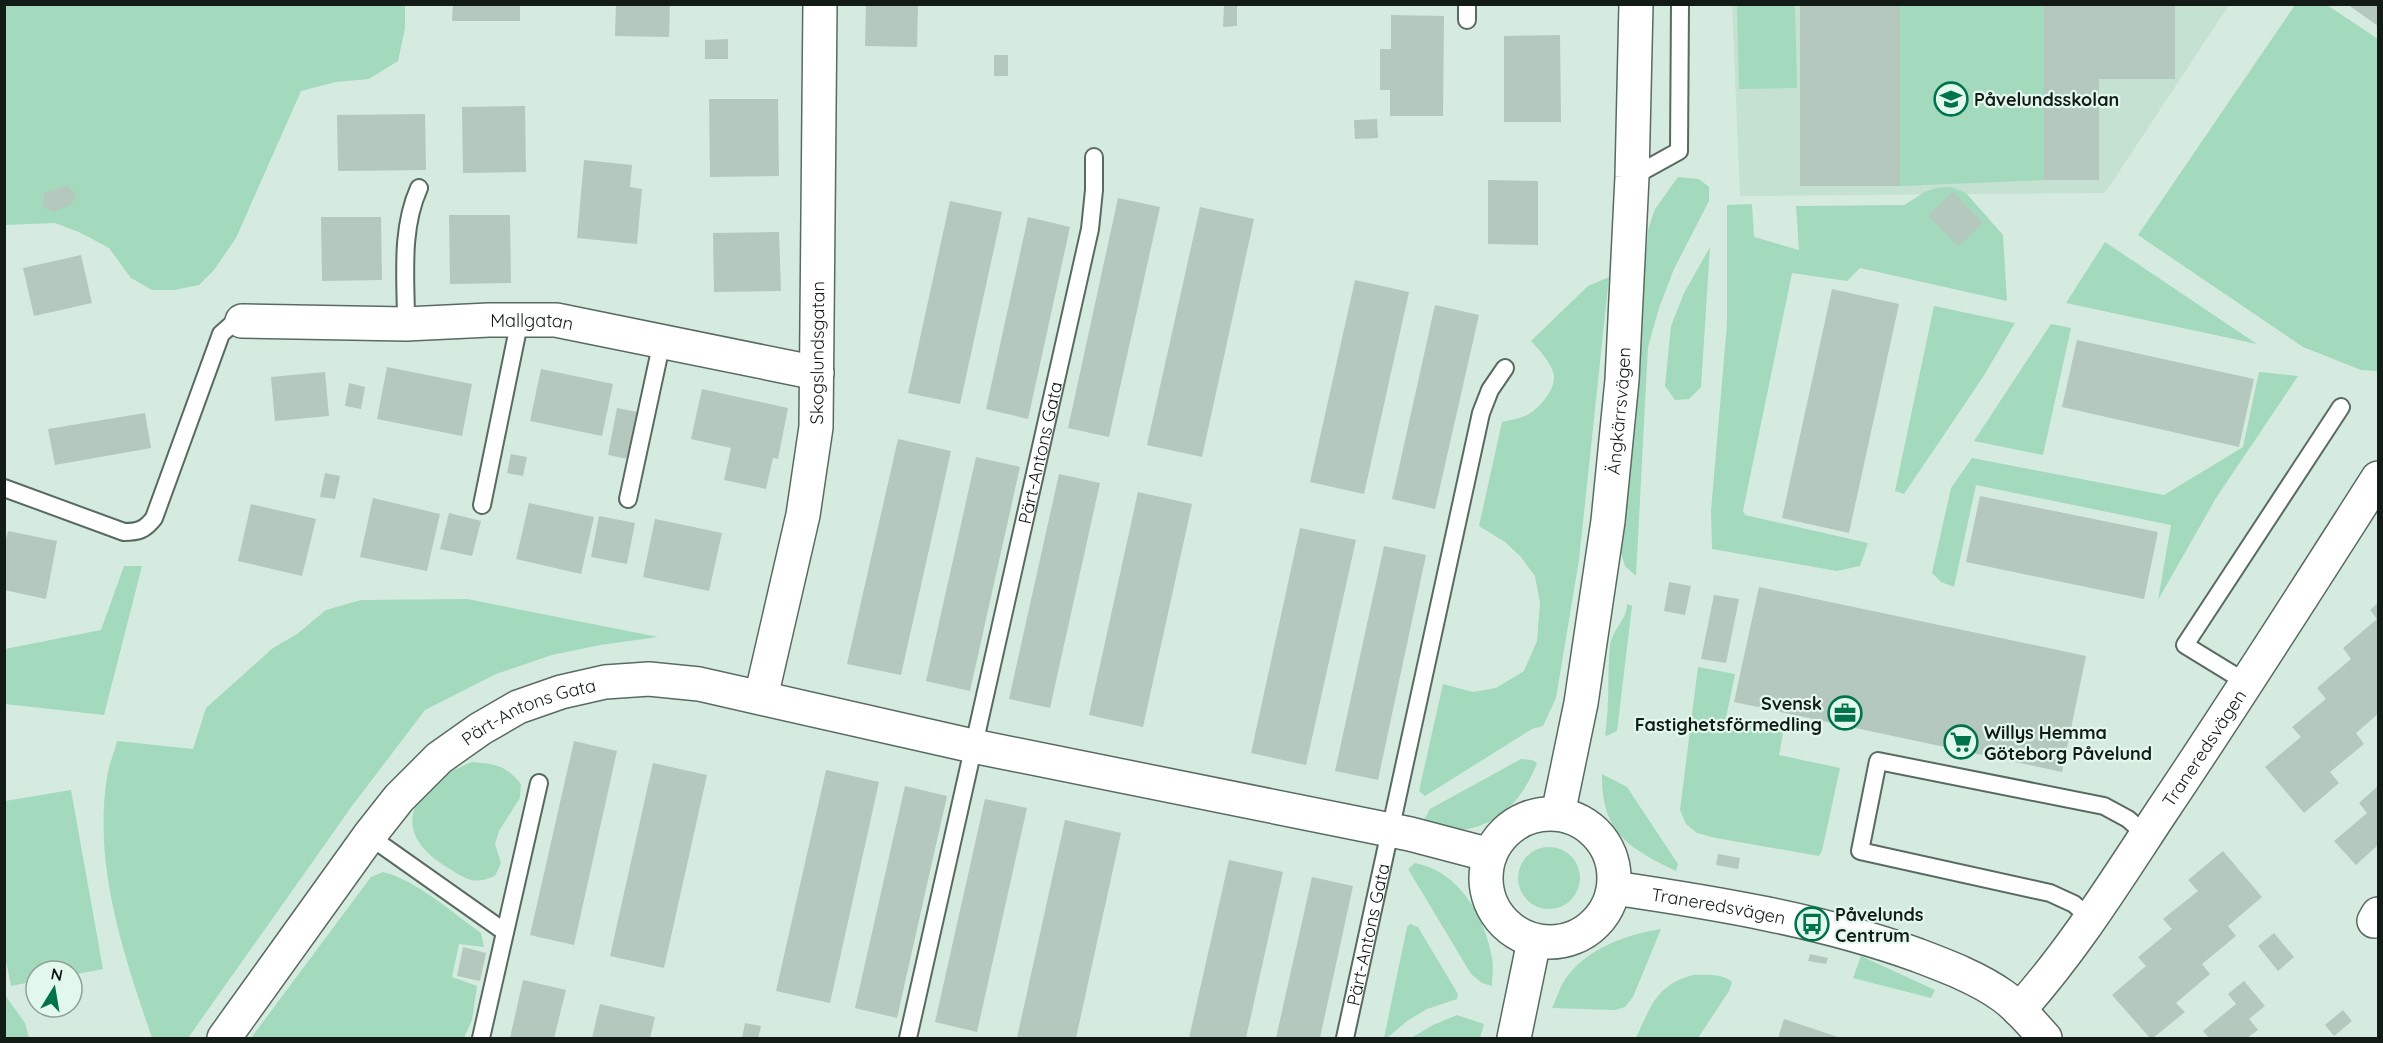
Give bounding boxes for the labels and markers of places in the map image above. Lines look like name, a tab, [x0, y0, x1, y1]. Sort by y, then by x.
school or university icon: Påvelundsskolan	[1933, 81, 1969, 117]
place label: Påvelundsskolan	[1974, 88, 2119, 111]
place label: Svensk Fastighetsförmedling	[1635, 692, 1822, 736]
office icon: Svensk Fastighetsförmedling	[1827, 695, 1863, 731]
place label: Willys Hemma Göteborg Påvelund	[1984, 721, 2152, 765]
supermarket icon: Willys Hemma Göteborg Påvelund	[1943, 724, 1979, 760]
place label: Påvelunds Centrum	[1835, 903, 1924, 947]
bus stop icon: Påvelunds Centrum	[1794, 906, 1830, 942]

